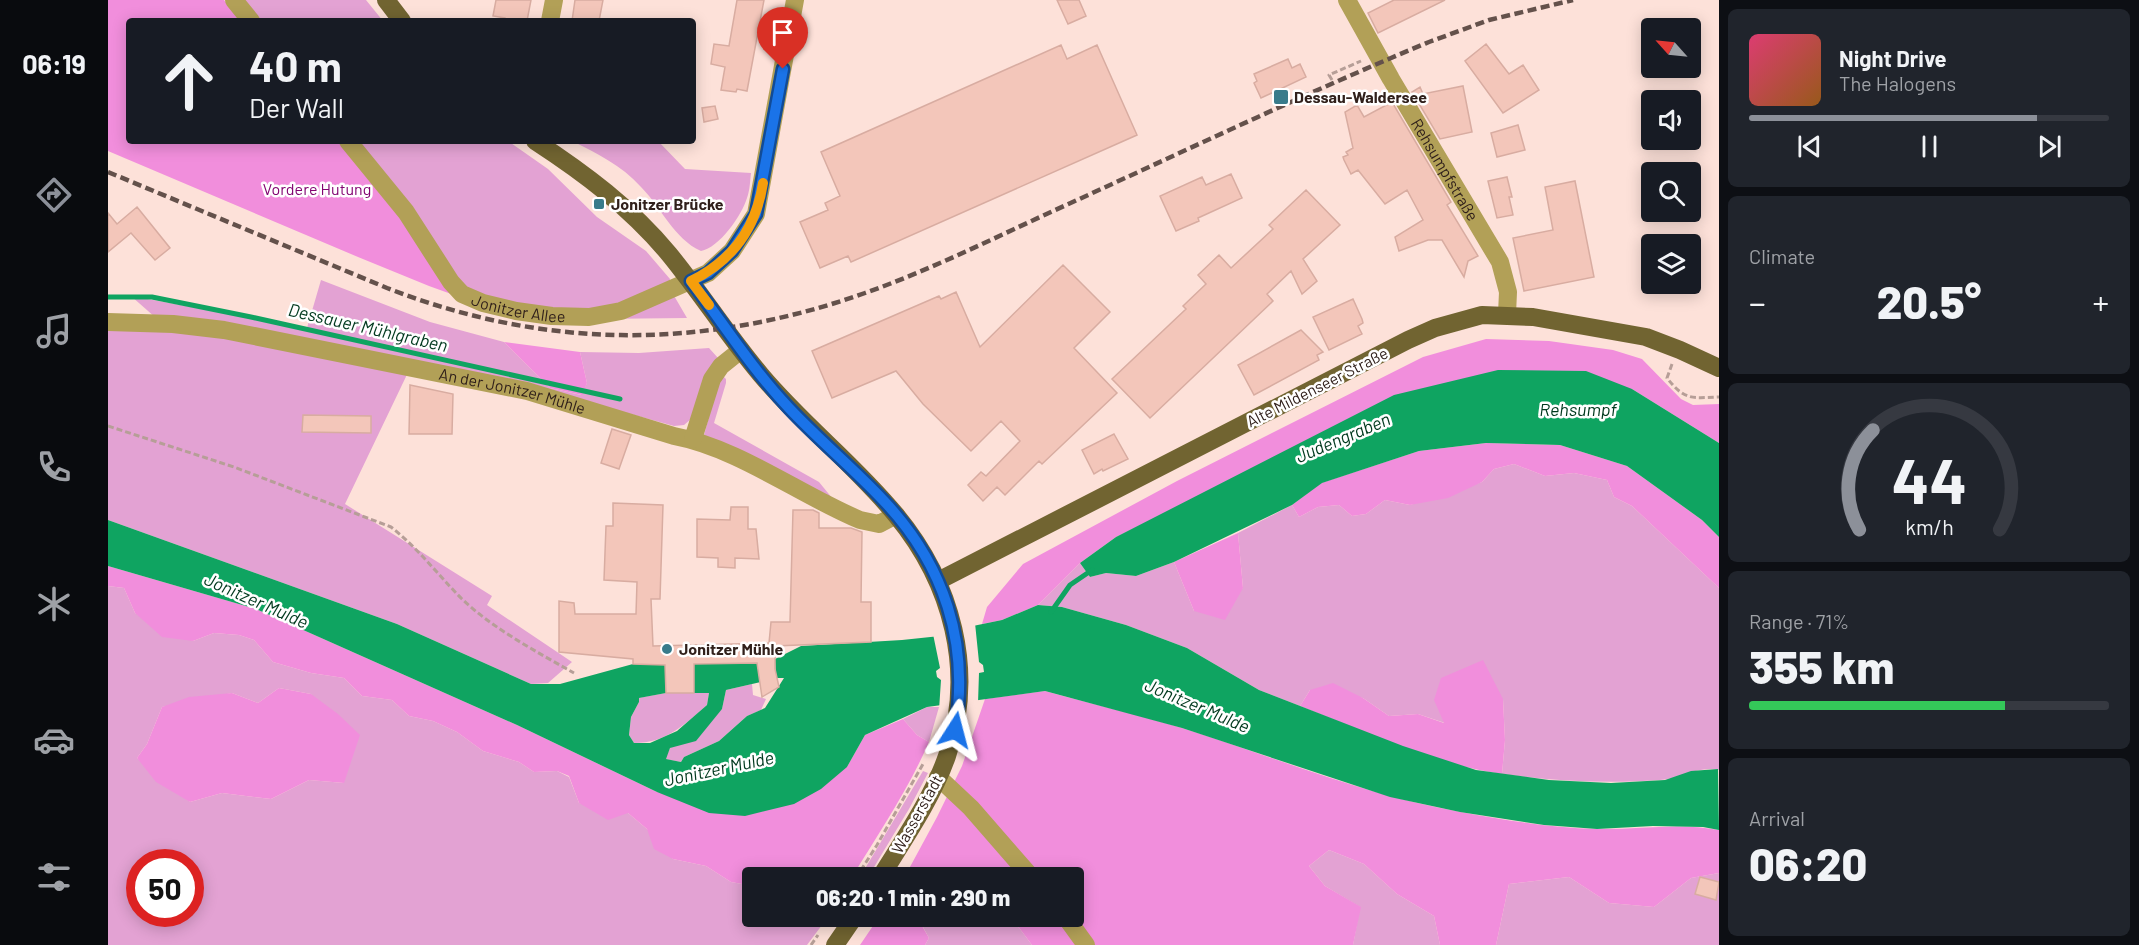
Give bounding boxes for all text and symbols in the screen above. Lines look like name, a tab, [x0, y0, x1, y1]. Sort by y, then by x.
pin	[757, 7, 808, 69]
icon: arrive	[766, 16, 799, 49]
north arrow	[1641, 18, 1701, 78]
map controls	[1641, 18, 1701, 294]
text: 40 m	[249, 40, 342, 90]
icon: ahead	[150, 42, 228, 120]
text: Night Drive	[1839, 45, 1947, 71]
text: 06:19	[22, 47, 86, 79]
text: The Halogens	[1839, 71, 1956, 95]
place label: Dessau-Waldersee	[1294, 87, 1427, 106]
marker: Dessau-Waldersee	[1272, 88, 1290, 106]
button: sound	[1641, 90, 1701, 150]
text: Der Wall	[249, 91, 344, 123]
street label: Rehsumpfstraße	[1408, 115, 1483, 224]
icon: previous	[1793, 130, 1826, 163]
icon: pause	[1913, 130, 1946, 163]
icon: next	[2033, 130, 2066, 163]
button: search	[1641, 162, 1701, 222]
icon: directions	[33, 174, 75, 216]
park label: Vordere Hutung	[263, 179, 371, 198]
place label: Jonitzer Brücke	[611, 194, 724, 213]
marker: Jonitzer Brücke	[592, 197, 606, 211]
button: layers	[1641, 234, 1701, 294]
text: Climate	[1749, 244, 1815, 268]
text: 20.5°	[1877, 274, 1981, 328]
text: −	[1749, 282, 1766, 322]
text: +	[2093, 282, 2109, 322]
street label: Jonitzer Allee	[469, 289, 566, 325]
water label: Dessauer Mühlgraben	[286, 298, 450, 356]
icon: music	[33, 310, 75, 352]
street label: Alte Mildenseer Straße	[1243, 343, 1391, 430]
street label: An der Jonitzer Mühle	[438, 364, 588, 417]
water label: Rehsumpf	[1539, 398, 1617, 420]
water label: Judengraben	[1292, 407, 1393, 467]
text: 44	[1891, 442, 1967, 516]
icon: phone	[33, 446, 75, 488]
text: km/h	[1905, 514, 1953, 539]
water label: Jonitzer Mulde	[201, 567, 312, 633]
icon: climate	[33, 583, 75, 625]
text: Range · 71%	[1749, 609, 1849, 633]
place label: Jonitzer Mühle	[679, 639, 783, 658]
text: 355 km	[1749, 639, 1894, 693]
marker: Jonitzer Mühle	[660, 642, 674, 656]
water label: Jonitzer Mulde	[1142, 673, 1253, 737]
position arrow	[923, 698, 987, 762]
icon: car	[33, 719, 75, 761]
water label: Jonitzer Mulde	[662, 746, 776, 790]
street label: Wasserstadt	[887, 771, 946, 856]
text: Arrival	[1749, 806, 1805, 830]
text: 06:20	[1749, 836, 1867, 890]
speed limit sign: 50	[126, 849, 204, 927]
icon: filters	[33, 856, 75, 898]
text: 06:20 · 1 min · 290 m	[816, 884, 1010, 910]

